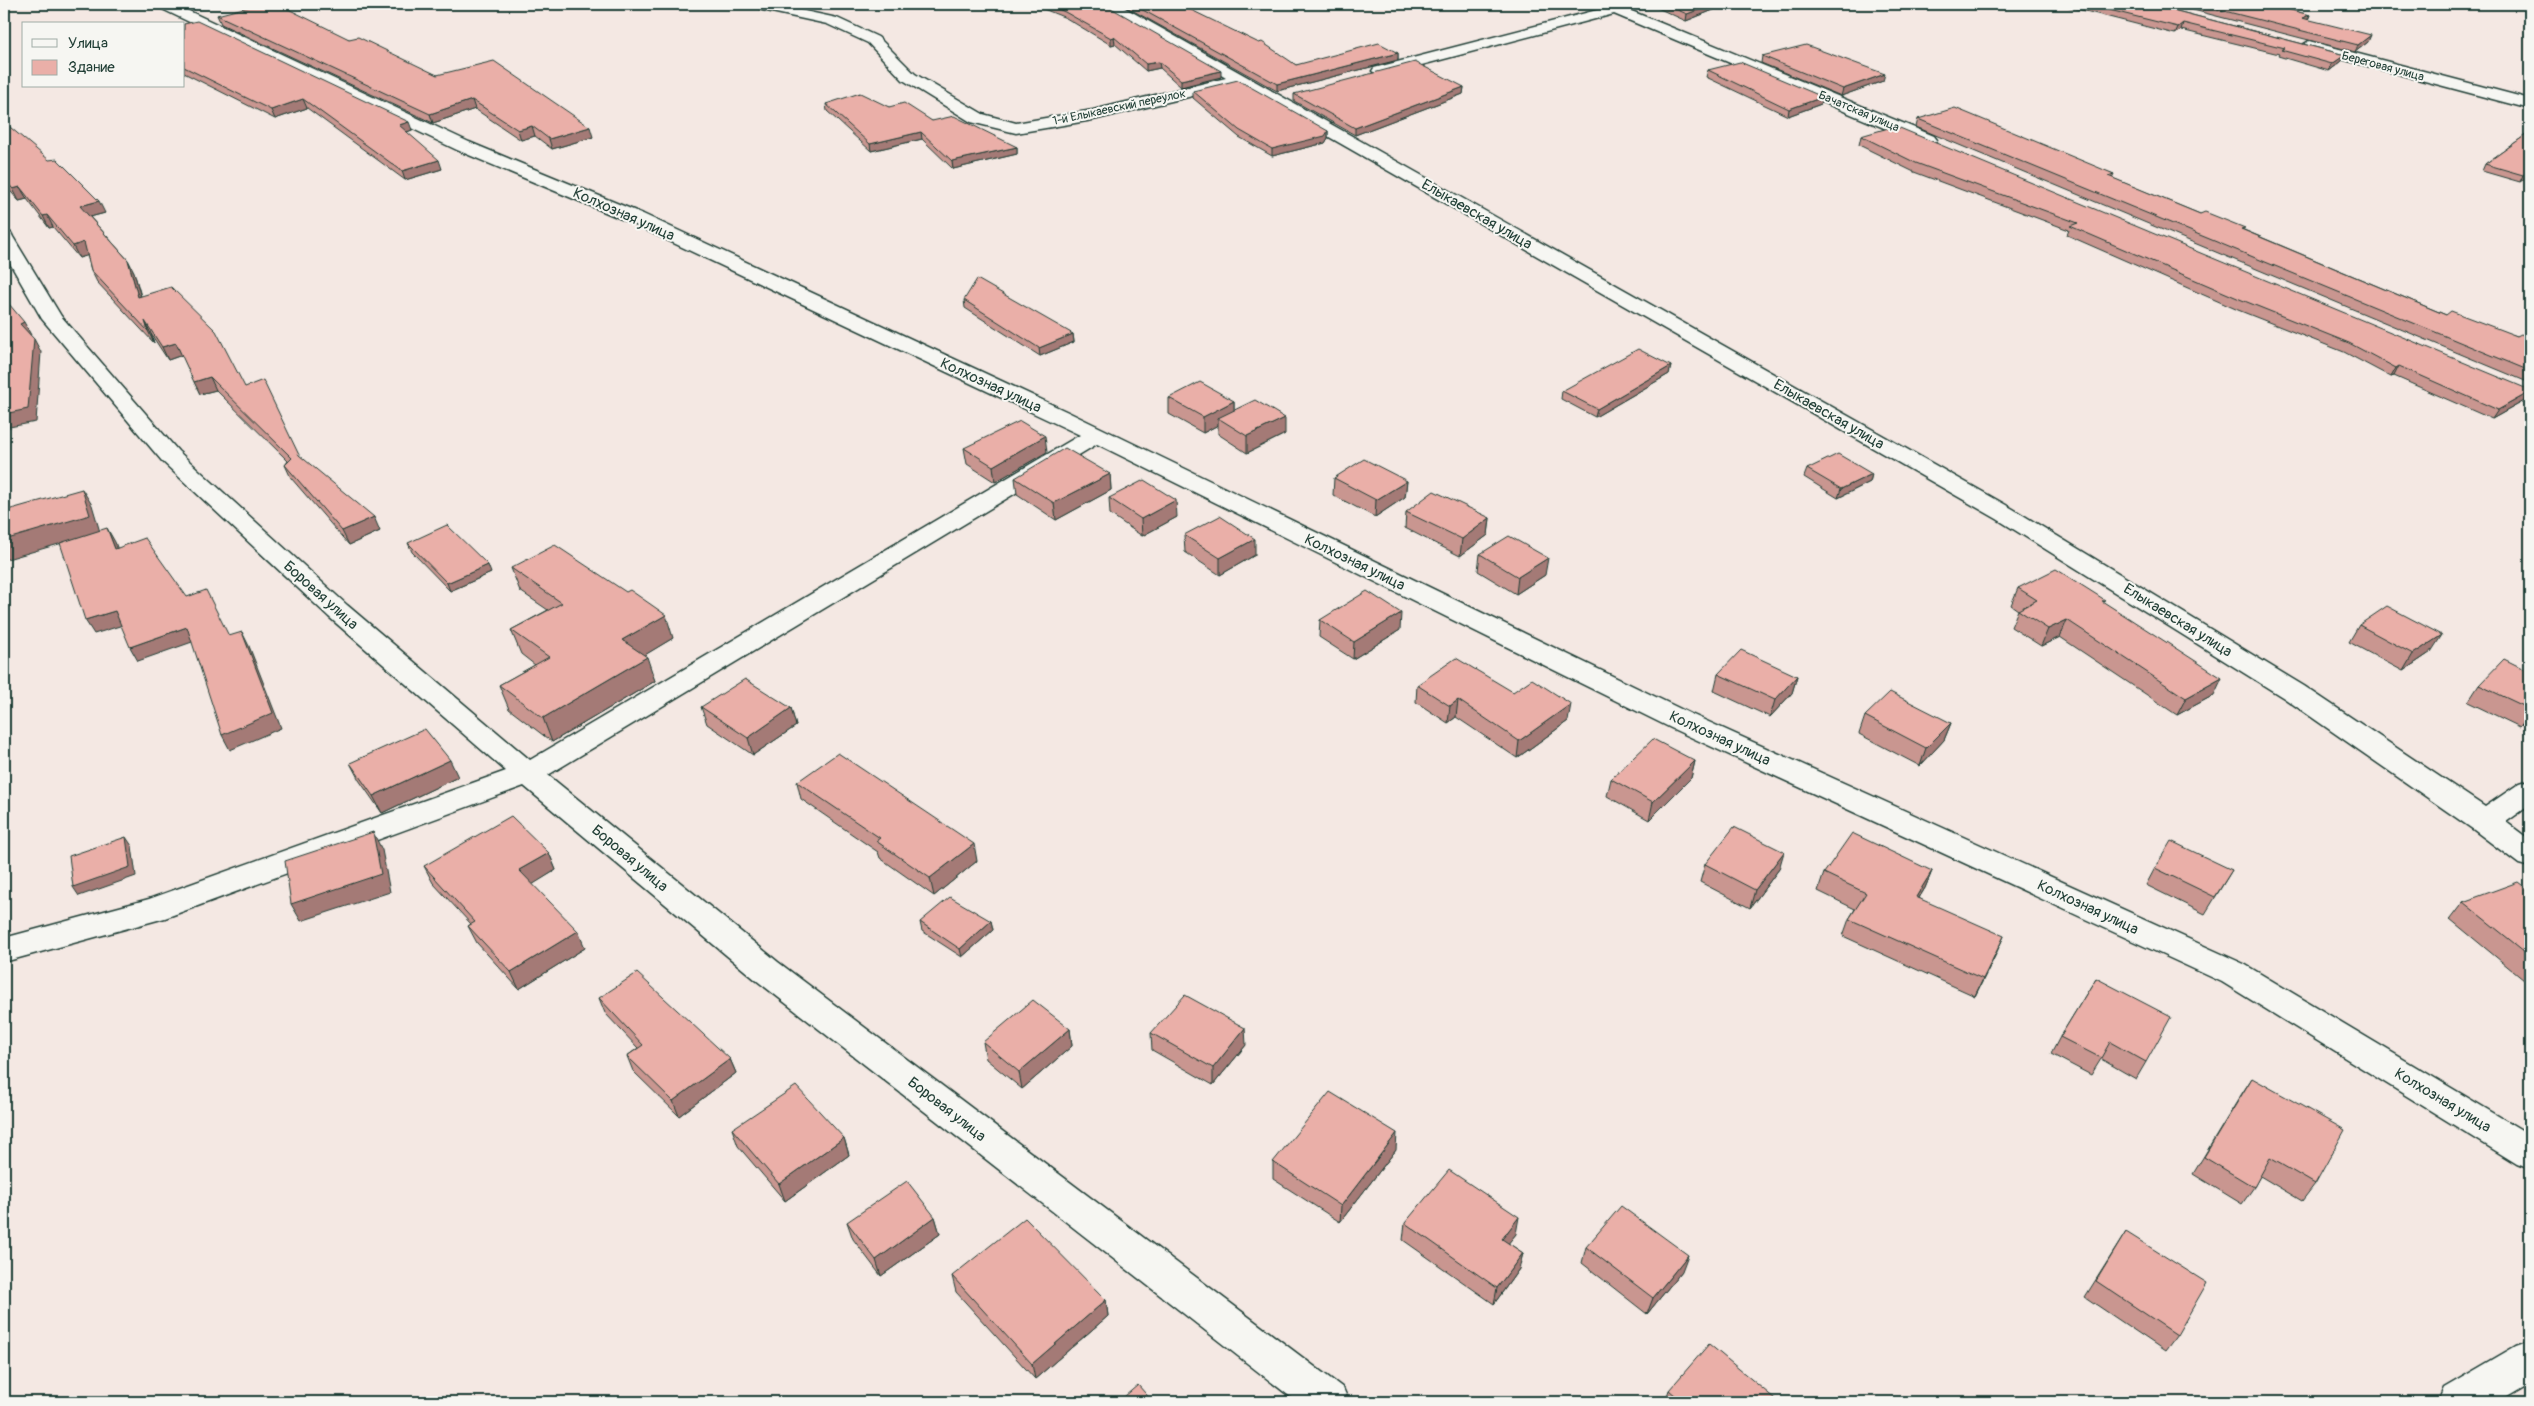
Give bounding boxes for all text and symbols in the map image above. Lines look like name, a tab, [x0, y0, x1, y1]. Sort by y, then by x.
legend	[22, 22, 185, 88]
text: Улица	[68, 34, 108, 53]
street label: Береговая улица	[2340, 48, 2426, 85]
text: Здание	[68, 58, 115, 77]
street label: 1-й Елыкаевский переулок	[1051, 86, 1187, 129]
street label: Бачатская улица	[1816, 88, 1902, 135]
street label: Елыкаевская улица	[1418, 175, 1536, 254]
street label: Колхозная улица	[570, 184, 678, 245]
street label: Колхозная улица	[937, 354, 1044, 417]
street label: Елыкаевская улица	[1770, 375, 1888, 454]
street label: Колхозная улица	[1301, 530, 1408, 595]
street label: Боровая улица	[279, 557, 362, 634]
street label: Елыкаевская улица	[2120, 579, 2236, 662]
street label: Колхозная улица	[1666, 707, 1773, 770]
street label: Боровая улица	[587, 821, 672, 896]
street label: Колхозная улица	[2034, 876, 2141, 939]
street label: Колхозная улица	[2391, 1064, 2495, 1137]
street label: Боровая улица	[904, 1073, 990, 1146]

